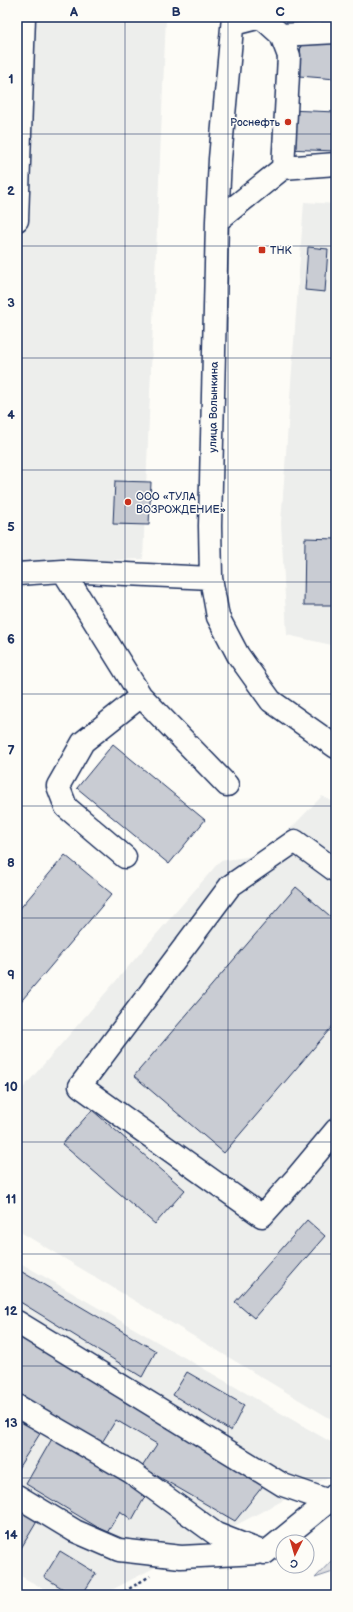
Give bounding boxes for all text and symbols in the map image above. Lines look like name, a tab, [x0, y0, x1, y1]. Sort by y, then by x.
text: A	[69, 4, 78, 20]
text: B	[171, 4, 181, 20]
text: C	[275, 4, 285, 20]
text: 1	[8, 71, 14, 87]
place label: Роснефть	[230, 116, 281, 129]
marker: Роснефть	[283, 117, 293, 127]
text: 2	[7, 183, 15, 199]
place label: ТНК	[270, 244, 293, 257]
marker: ТНК	[257, 245, 267, 255]
text: 3	[7, 295, 15, 311]
street label: улица Волынкина	[206, 361, 221, 453]
text: 4	[7, 407, 15, 423]
place label: ООО «ТУЛА ВОЗРОЖДЕНИЕ»	[136, 490, 226, 516]
marker: ООО «ТУЛА ВОЗРОЖДЕНИЕ»	[123, 497, 133, 507]
text: 5	[7, 519, 15, 535]
text: 6	[7, 631, 15, 647]
text: 7	[7, 743, 15, 759]
text: 8	[7, 855, 15, 871]
text: 9	[7, 967, 15, 983]
text: 10	[4, 1079, 18, 1095]
text: 11	[6, 1191, 16, 1207]
text: 12	[4, 1303, 18, 1319]
text: 13	[4, 1415, 18, 1431]
text: 14	[4, 1527, 18, 1543]
north arrow	[275, 1534, 315, 1574]
text: С	[289, 1557, 299, 1570]

